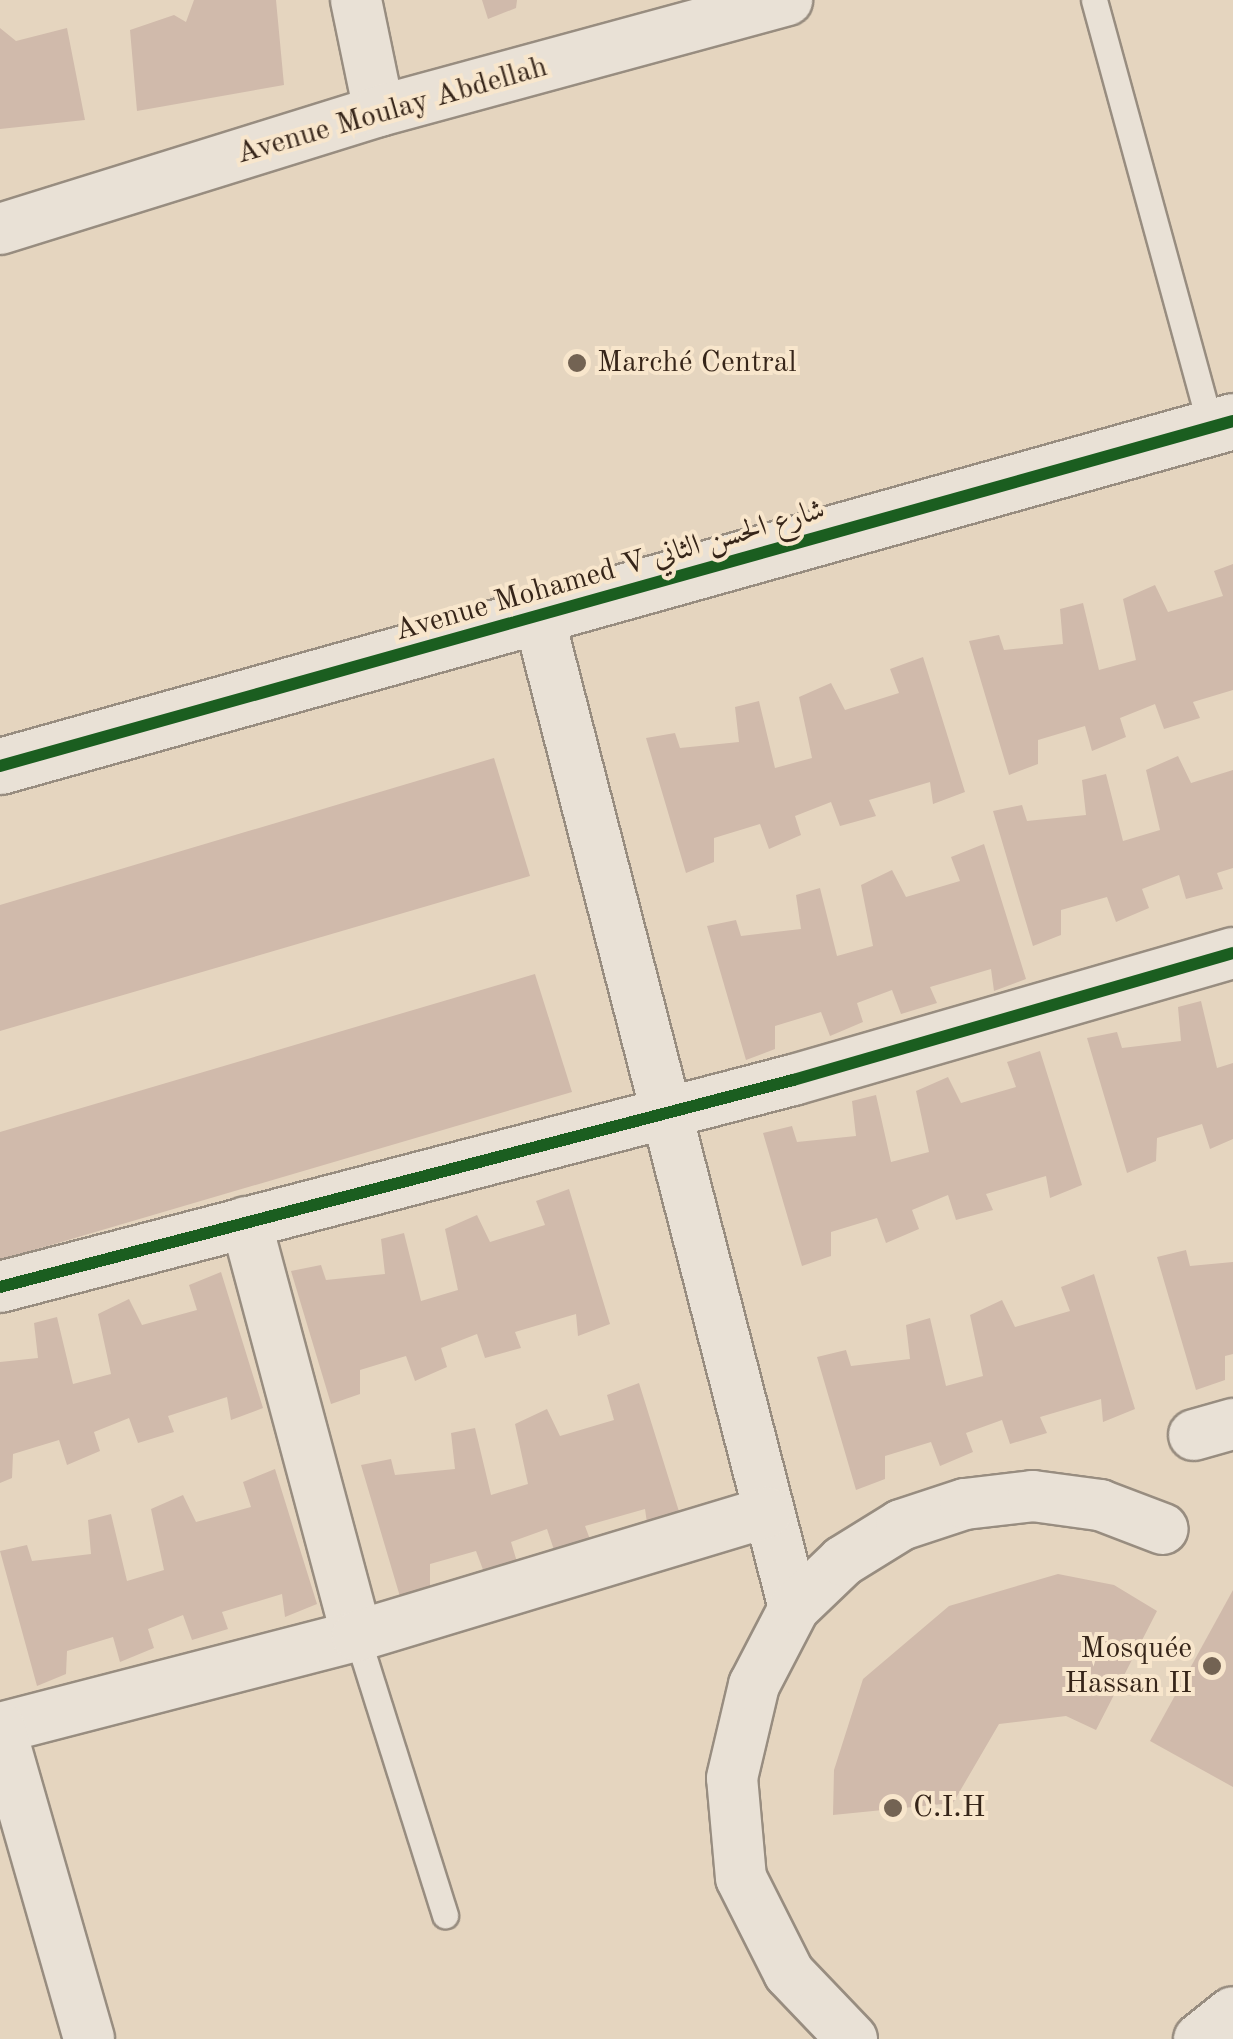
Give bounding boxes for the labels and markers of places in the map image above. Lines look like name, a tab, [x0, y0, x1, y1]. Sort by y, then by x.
place label: Marché Central	[597, 345, 797, 381]
marker: Marché Central	[566, 352, 588, 374]
place label: Mosquée Hassan II	[1064, 1631, 1192, 1702]
marker: Mosquée Hassan II	[1201, 1655, 1223, 1677]
place label: C.I.H	[913, 1790, 985, 1826]
marker: C.I.H	[882, 1797, 904, 1819]

